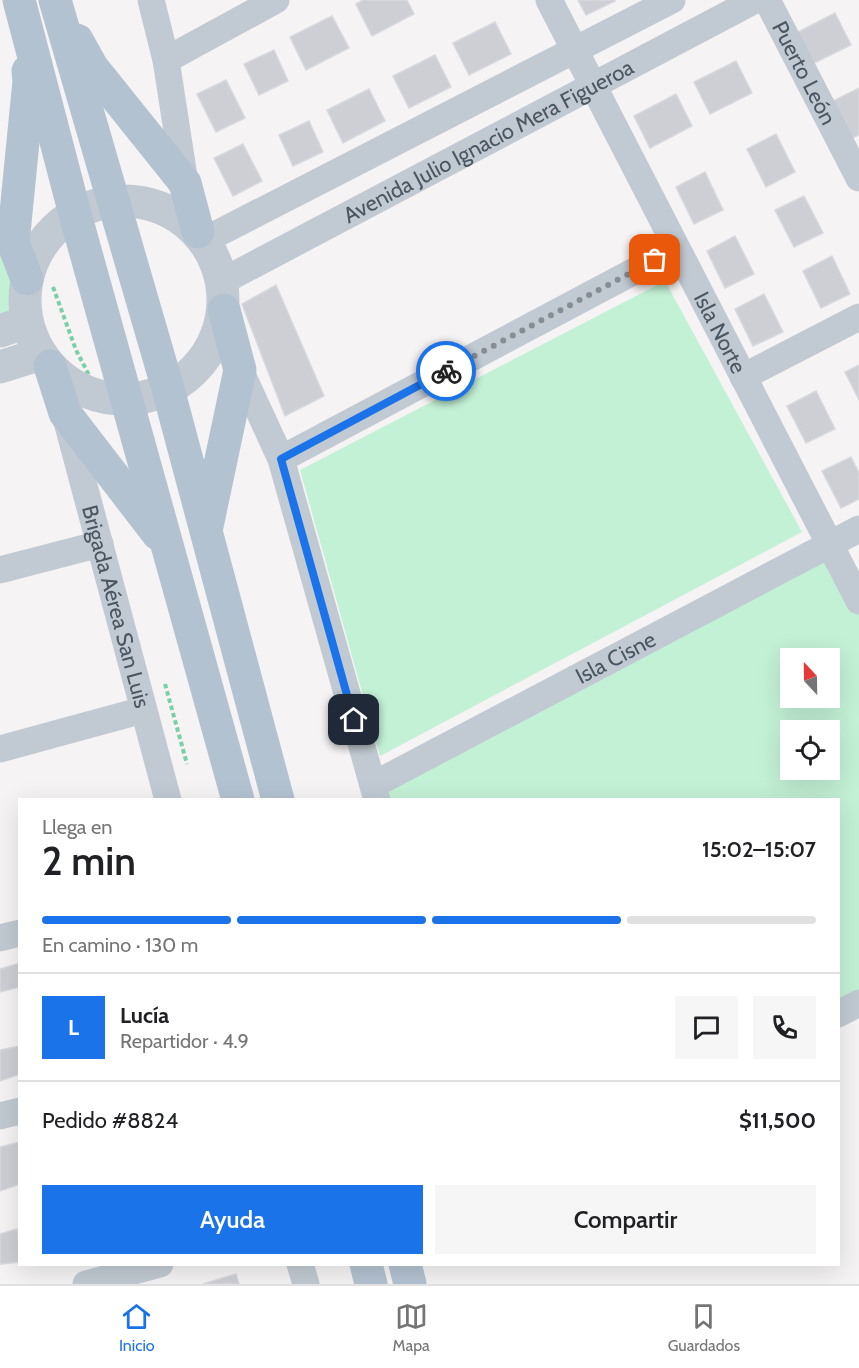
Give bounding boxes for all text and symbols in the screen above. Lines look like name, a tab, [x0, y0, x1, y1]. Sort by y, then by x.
street label: Puerto León	[766, 17, 842, 130]
street label: Avenida Julio Ignacio Mera Figueroa	[339, 53, 639, 229]
pin	[629, 234, 680, 285]
icon: bag	[638, 243, 671, 276]
street label: Isla Norte	[688, 287, 752, 378]
courier	[416, 341, 476, 401]
icon: bike	[430, 355, 463, 388]
street label: Brigada Aérea San Luis	[76, 502, 156, 711]
street label: Isla Cisne	[571, 626, 660, 690]
north arrow	[780, 648, 840, 708]
map controls	[780, 648, 840, 780]
pin	[328, 694, 379, 745]
icon: home	[337, 703, 370, 736]
button: locate	[780, 720, 840, 780]
text: Llega en	[42, 815, 112, 839]
text: 15:02–15:07	[702, 836, 816, 863]
text: 2 min	[42, 837, 136, 885]
text: En camino · 130 m	[42, 933, 198, 957]
button: chat	[675, 996, 738, 1059]
button: phone	[753, 996, 816, 1059]
text: Lucía	[120, 1002, 169, 1029]
text: L	[68, 1014, 79, 1041]
text: Repartidor · 4.9	[120, 1029, 249, 1053]
text: Pedido #8824	[42, 1107, 178, 1134]
text: $11,500	[739, 1107, 816, 1134]
button: Ayuda	[42, 1185, 423, 1254]
button: Compartir	[435, 1185, 816, 1254]
tab: Inicio	[119, 1300, 155, 1355]
tab: Mapa	[393, 1300, 430, 1355]
tab: Guardados	[668, 1300, 740, 1355]

